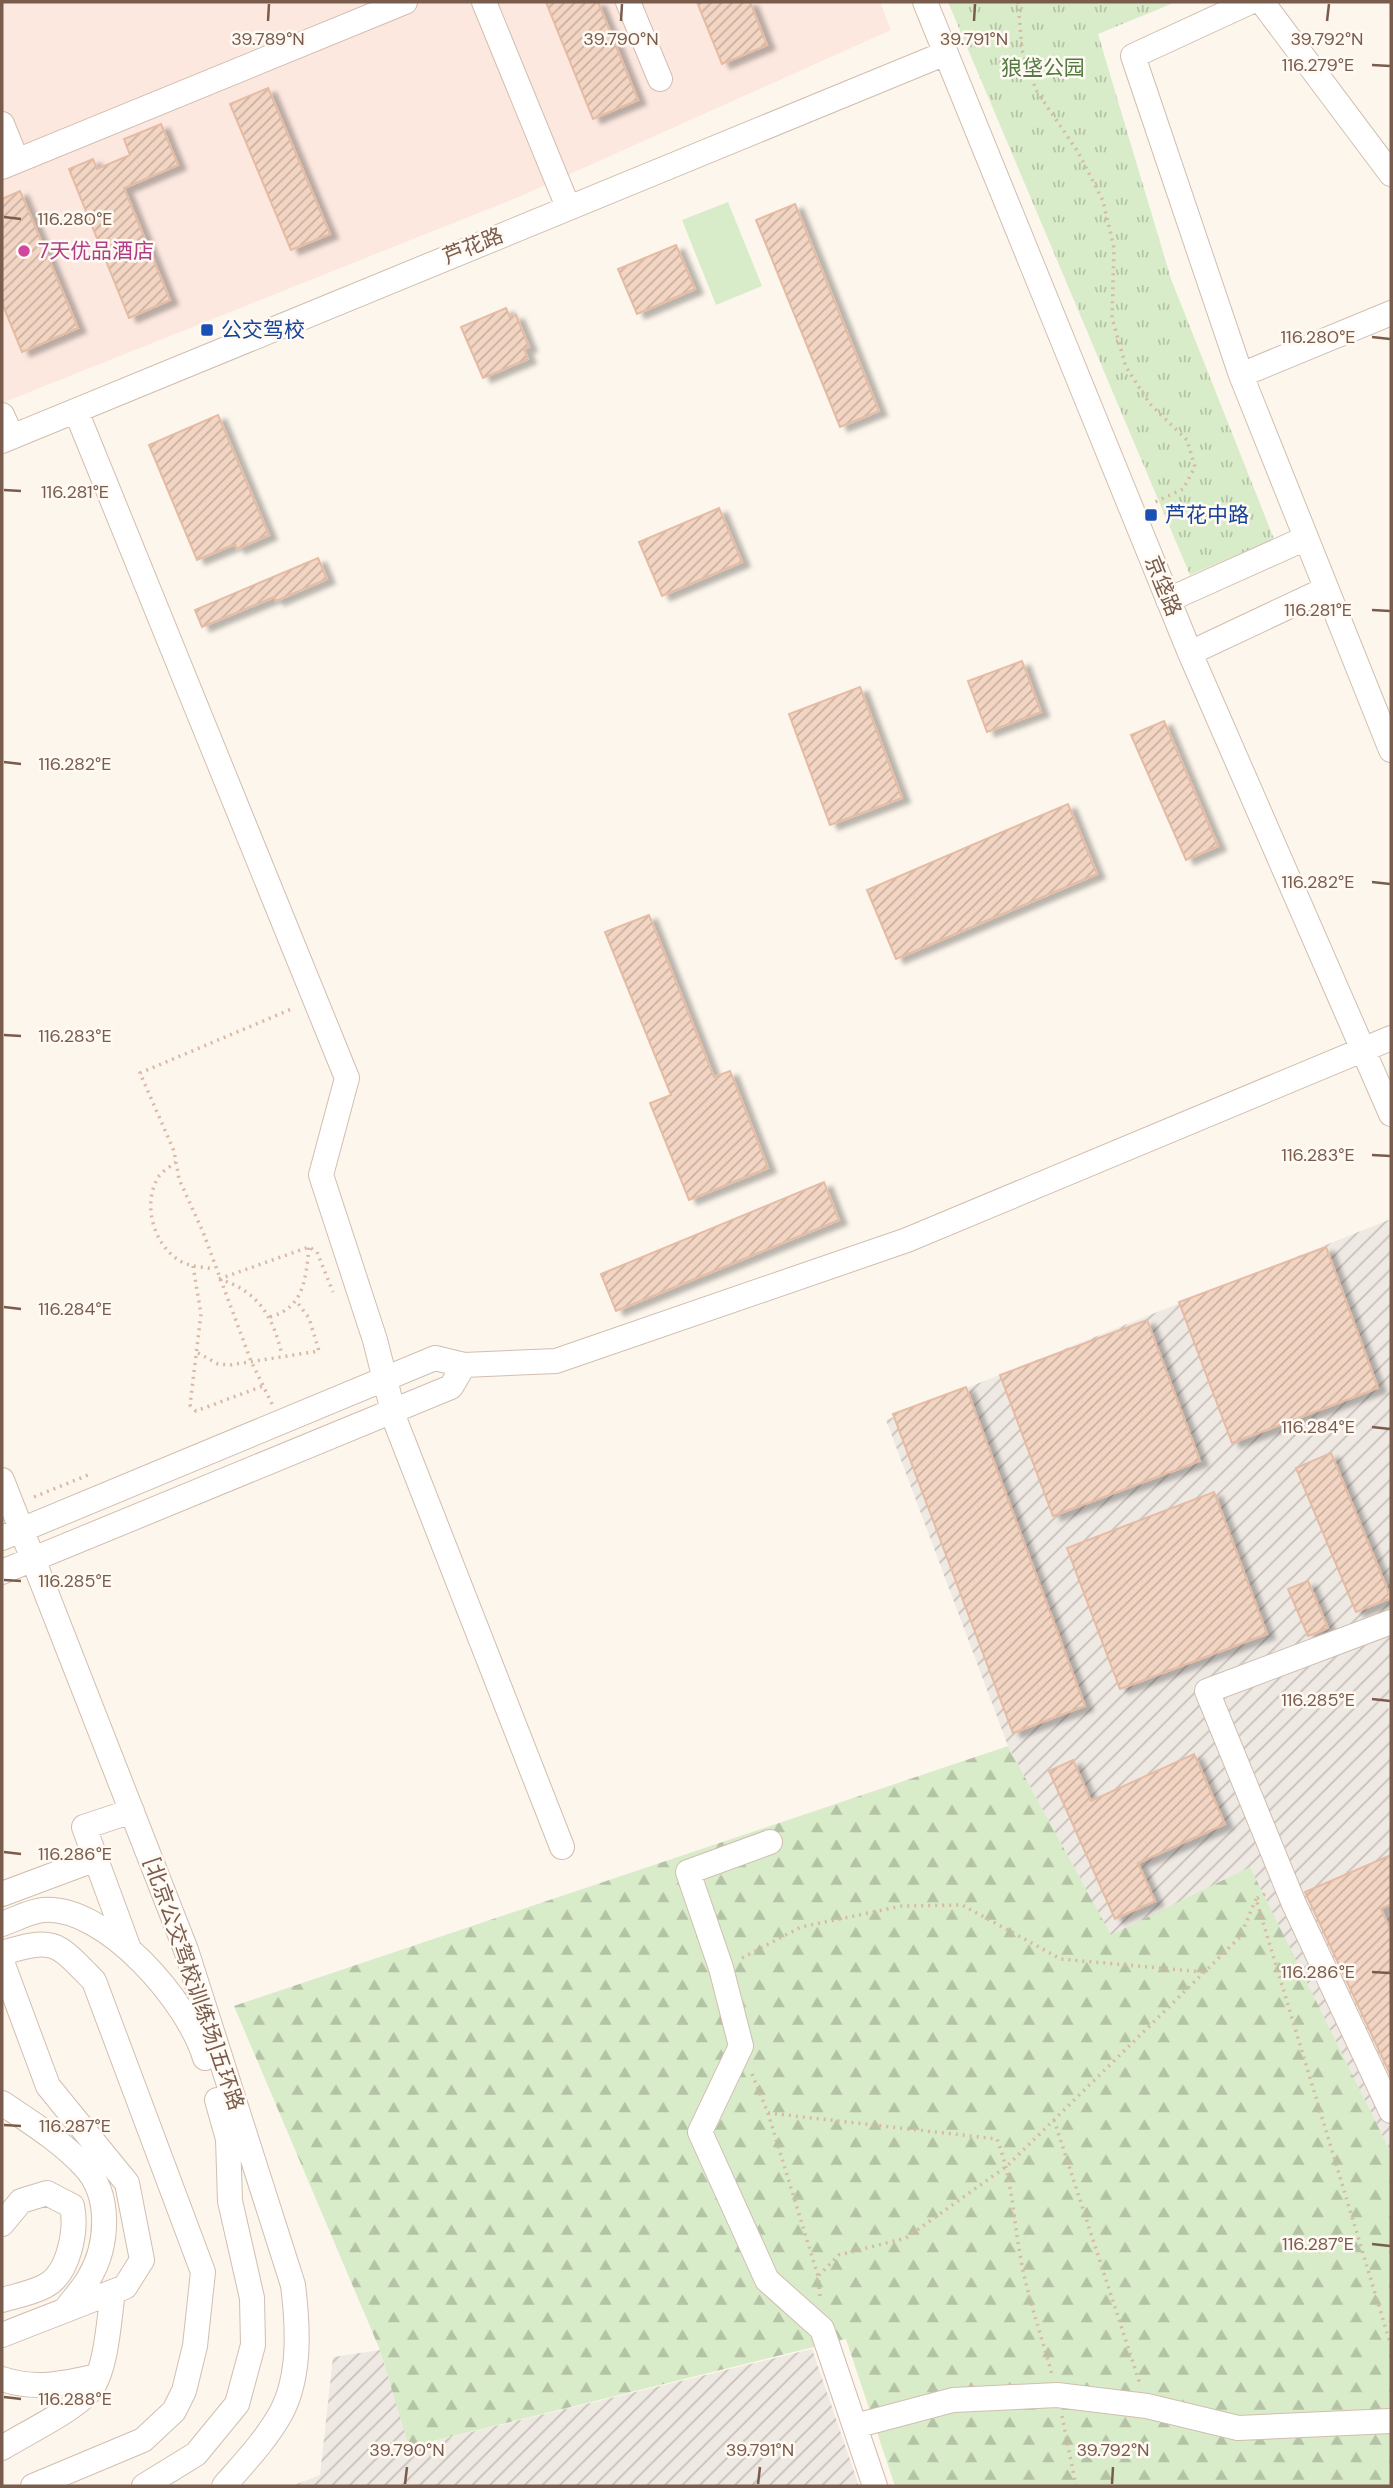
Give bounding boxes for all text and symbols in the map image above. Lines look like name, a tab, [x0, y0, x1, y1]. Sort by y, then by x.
text: 39.789°N	[231, 27, 305, 51]
text: 39.790°N	[583, 27, 659, 51]
text: 39.791°N	[940, 27, 1008, 51]
text: 39.792°N	[1290, 27, 1364, 51]
text: 116.279°E	[1282, 53, 1354, 77]
park label: 狼垡公园	[1001, 54, 1085, 82]
text: 116.280°E	[37, 207, 113, 231]
street label: 芦花路	[439, 221, 507, 271]
place label: 7天优品酒店	[38, 237, 154, 265]
marker: 7天优品酒店	[16, 243, 32, 259]
place label: 公交驾校	[221, 316, 305, 344]
marker: 公交驾校	[199, 322, 215, 338]
text: 116.280°E	[1280, 325, 1356, 349]
text: 116.281°E	[41, 480, 109, 504]
place label: 芦花中路	[1165, 501, 1249, 529]
marker: 芦花中路	[1143, 507, 1159, 523]
street label: 京垡路	[1138, 552, 1188, 620]
text: 116.281°E	[1284, 598, 1352, 622]
text: 116.282°E	[39, 752, 111, 776]
text: 116.282°E	[1282, 870, 1354, 894]
text: 116.283°E	[38, 1024, 112, 1048]
text: 116.283°E	[1281, 1143, 1355, 1167]
text: 116.284°E	[38, 1297, 112, 1321]
text: 116.284°E	[1281, 1415, 1355, 1439]
text: 116.285°E	[38, 1569, 112, 1593]
text: 116.285°E	[1281, 1688, 1355, 1712]
text: 116.286°E	[38, 1842, 112, 1866]
street label: [北京公交驾校训练场]五环路	[138, 1854, 250, 2114]
text: 116.286°E	[1281, 1960, 1355, 1984]
text: 116.287°E	[39, 2114, 111, 2138]
text: 116.287°E	[1282, 2232, 1354, 2256]
text: 116.288°E	[38, 2387, 112, 2411]
text: 39.790°N	[369, 2438, 445, 2462]
text: 39.791°N	[726, 2438, 794, 2462]
text: 39.792°N	[1076, 2438, 1150, 2462]

